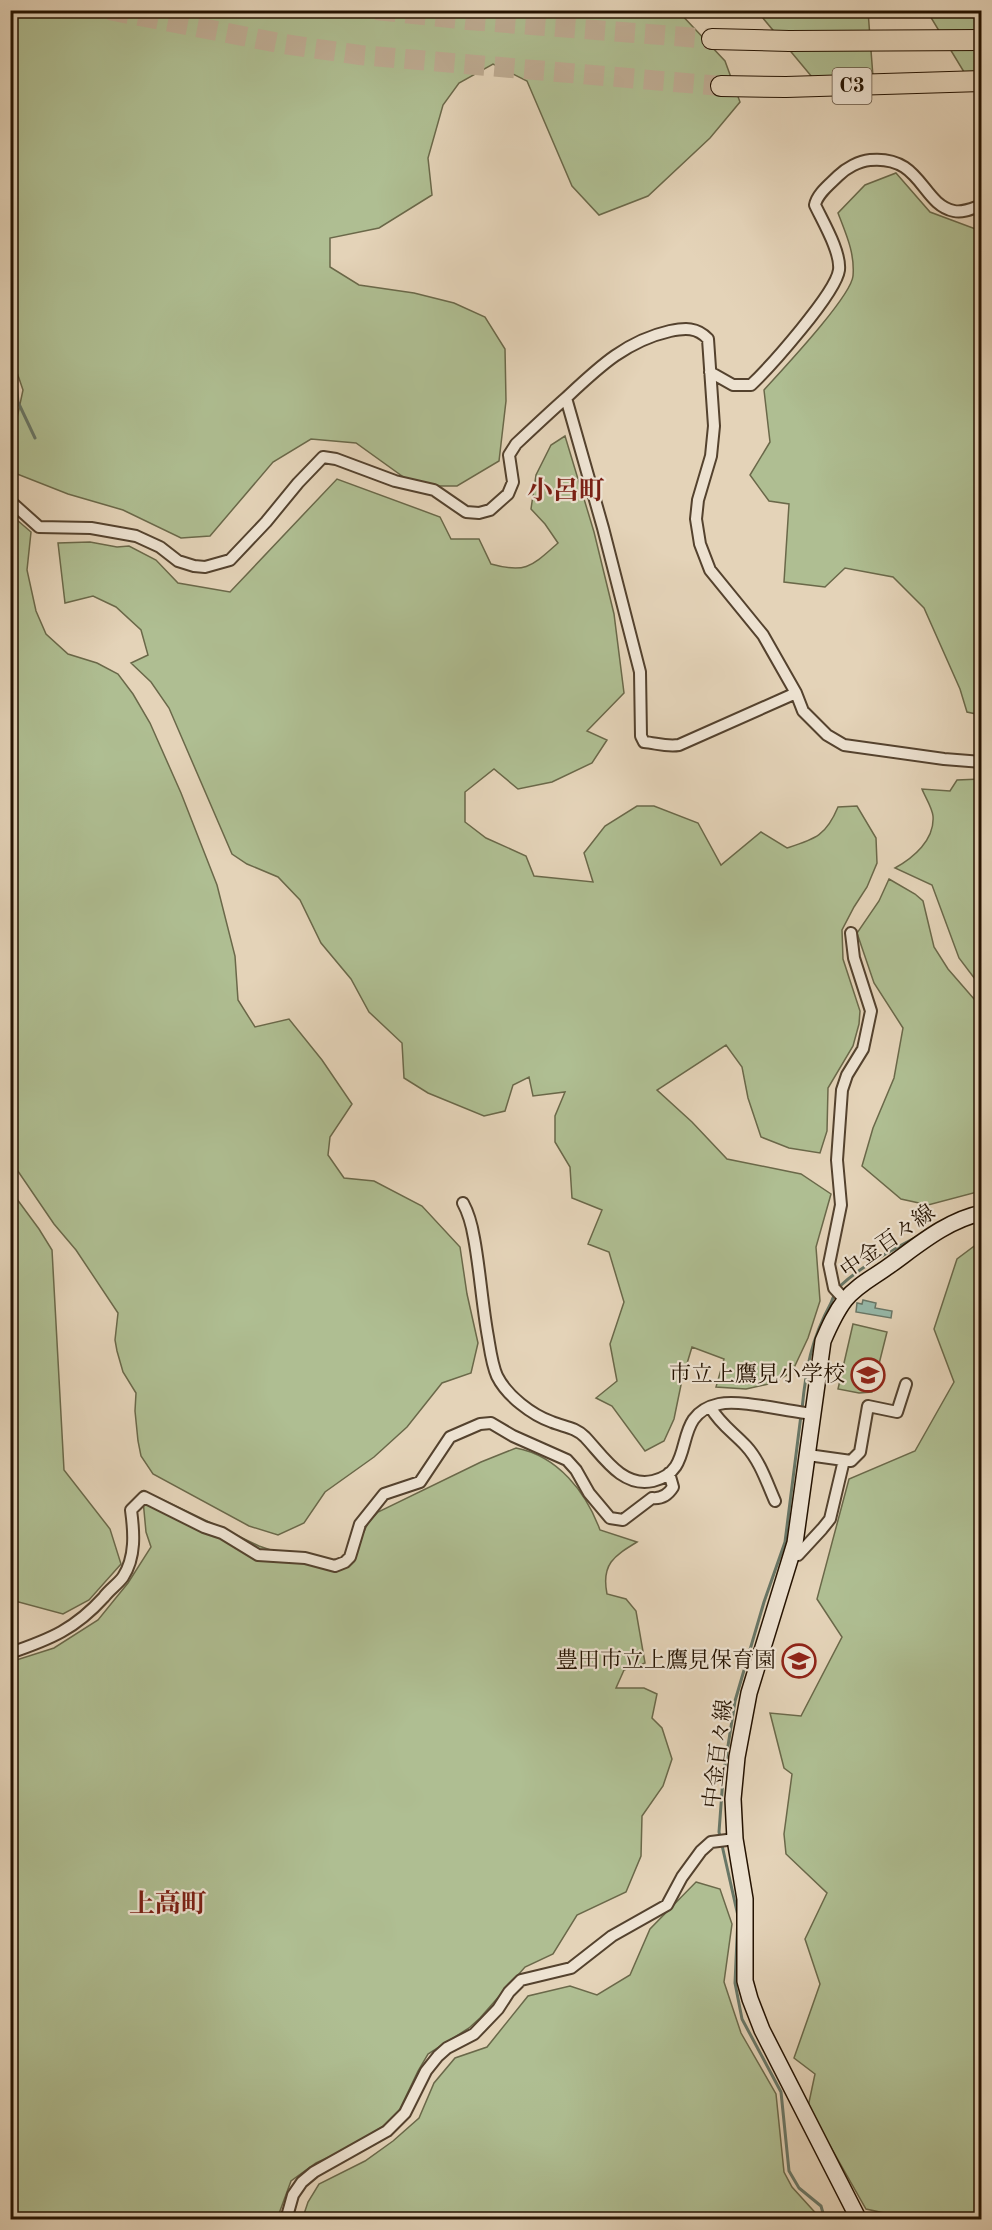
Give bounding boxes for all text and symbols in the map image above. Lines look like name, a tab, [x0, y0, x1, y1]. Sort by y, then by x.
road number: C3	[832, 68, 872, 104]
district label: 小呂町	[527, 477, 605, 505]
street label: 中金百々線	[835, 1200, 939, 1283]
school or university icon: 市立上鷹見小学校	[850, 1357, 886, 1393]
place label: 市立上鷹見小学校	[669, 1362, 845, 1386]
school or university icon: 豊田市立上鷹見保育園	[781, 1643, 817, 1679]
place label: 豊田市立上鷹見保育園	[556, 1648, 776, 1672]
street label: 中金百々線	[699, 1698, 737, 1810]
district label: 上高町	[129, 1889, 207, 1918]

